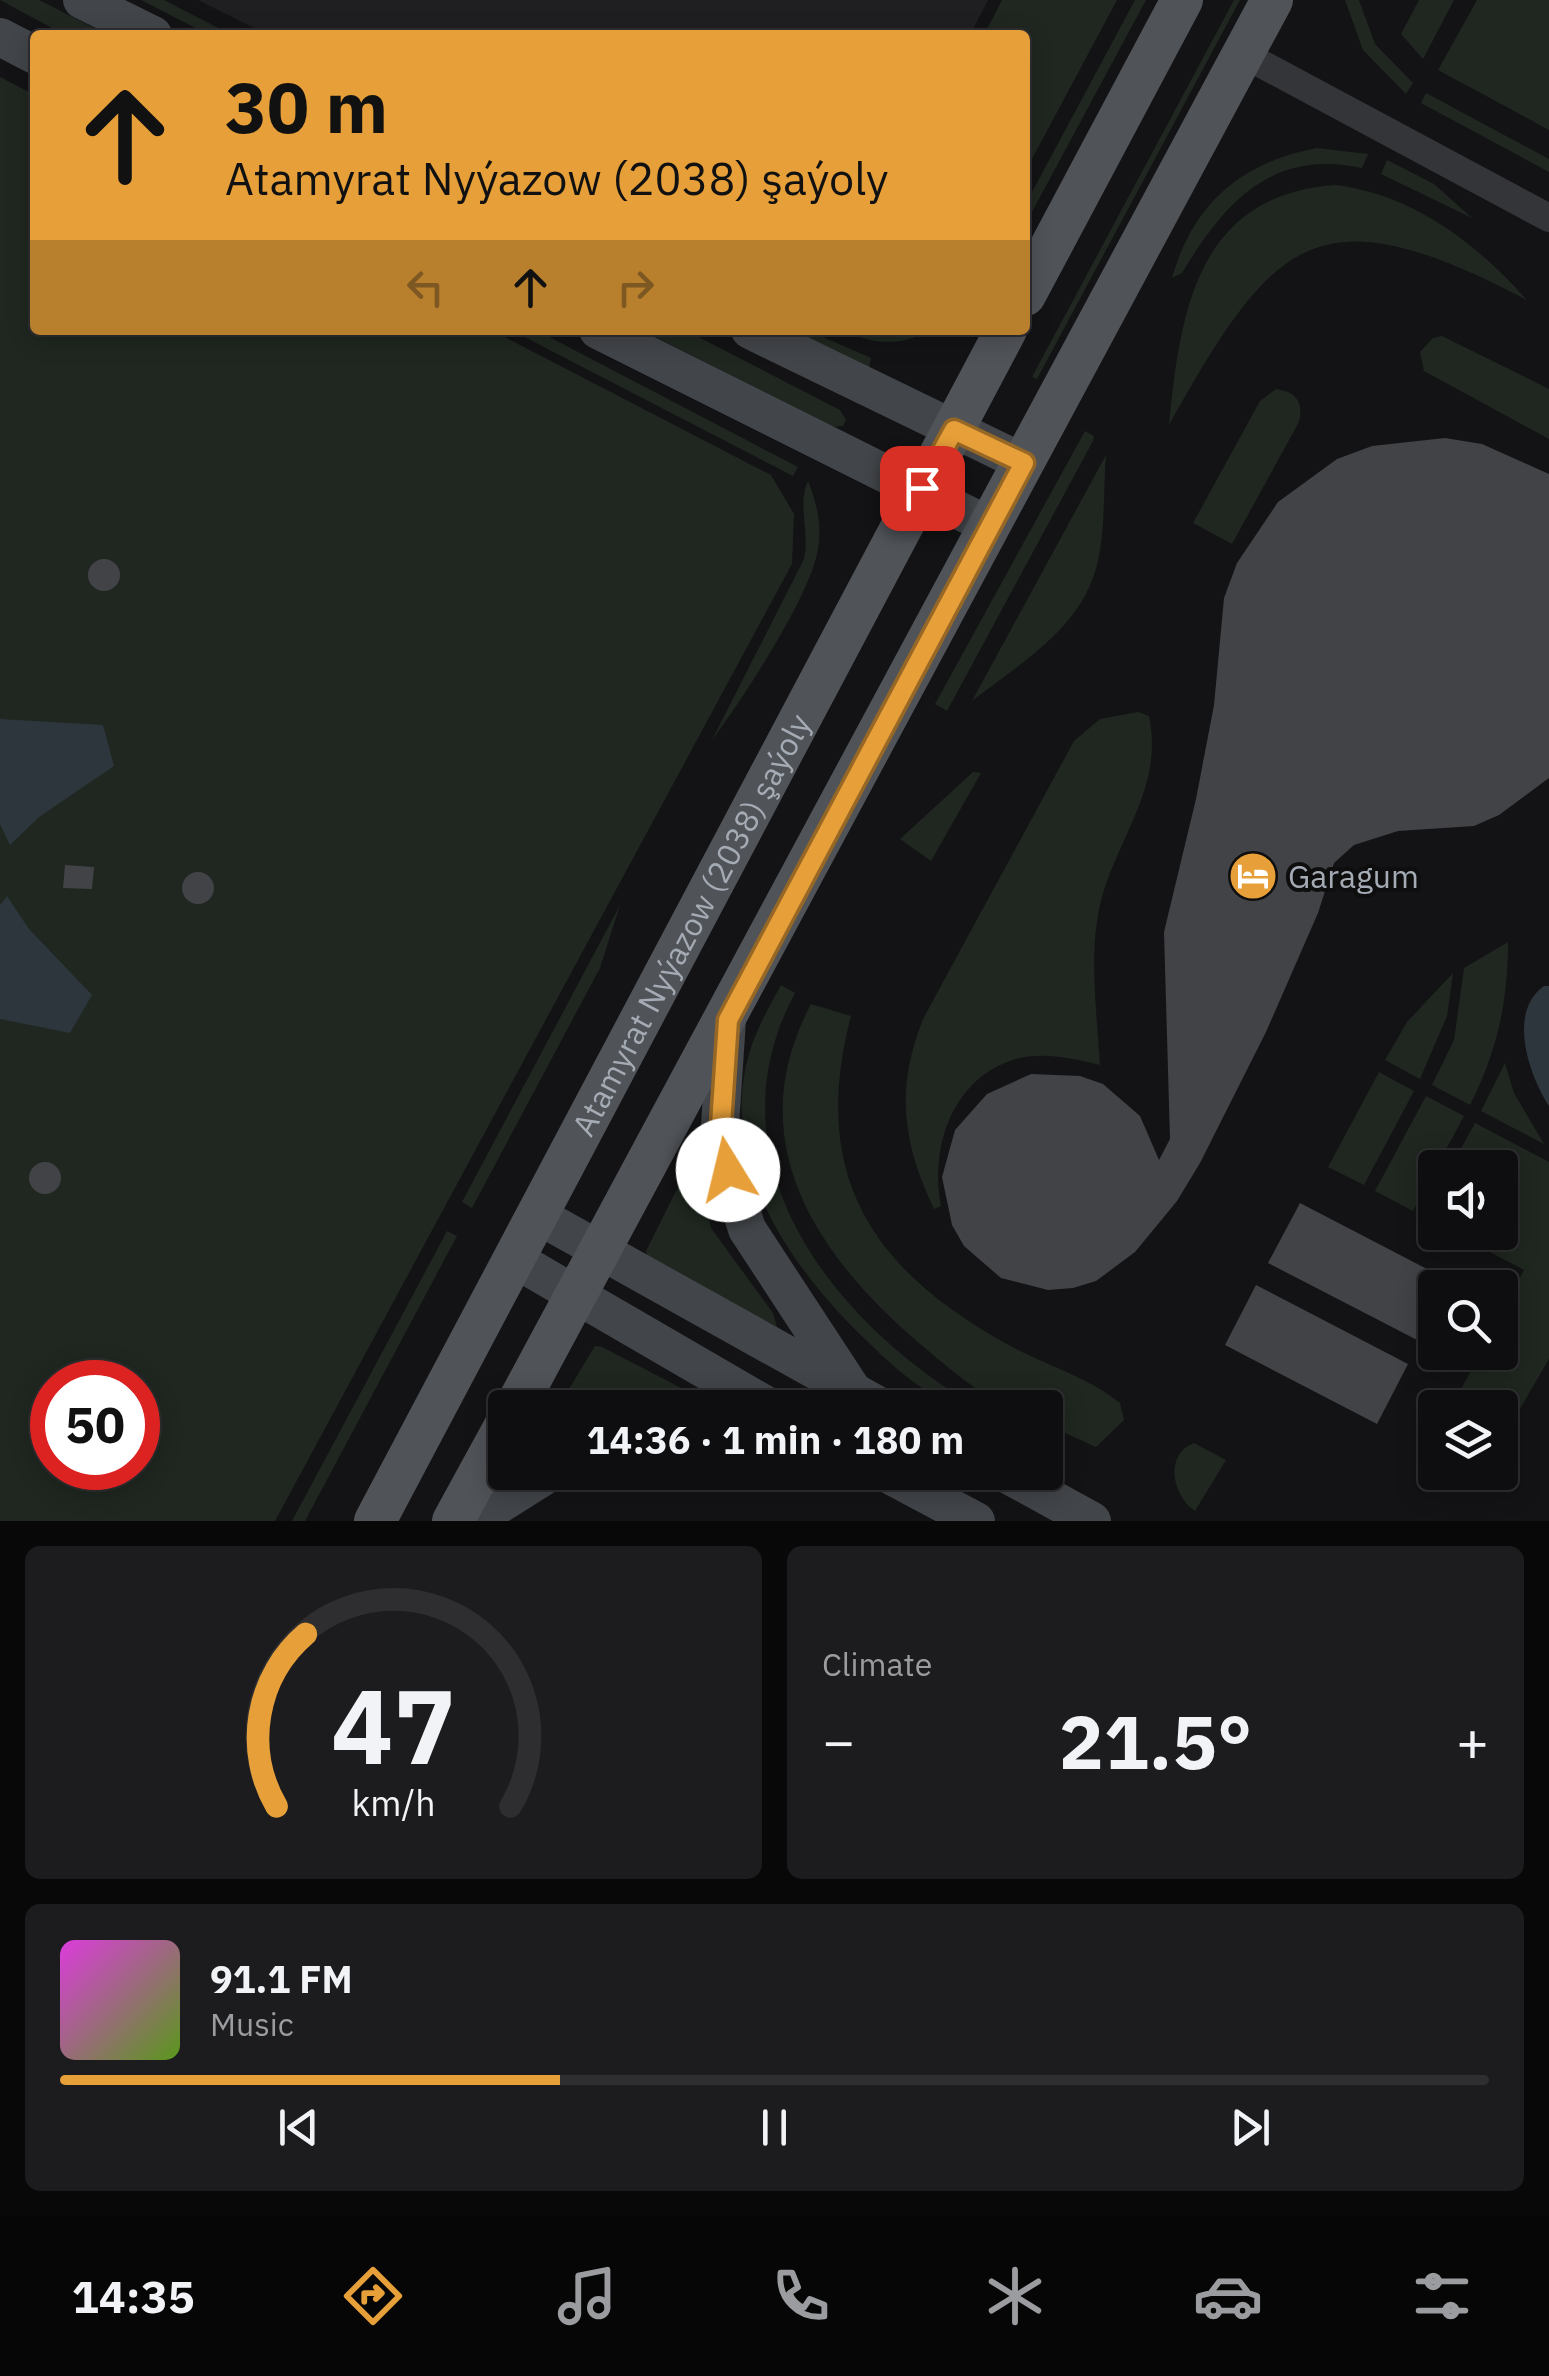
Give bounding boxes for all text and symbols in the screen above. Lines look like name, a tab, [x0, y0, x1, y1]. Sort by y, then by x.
text: 30 m	[225, 61, 388, 152]
icon: ahead	[60, 70, 190, 200]
text: Atamyrat Nyýazow (2038) şaýoly	[225, 149, 889, 207]
icon: left	[398, 260, 453, 315]
icon: ahead	[503, 260, 558, 315]
icon: right	[608, 260, 663, 315]
pin	[880, 446, 965, 531]
icon: arrive	[895, 461, 950, 516]
street label: Atamyrat Nyýazow (2038) şaýoly	[562, 706, 820, 1143]
hotel icon: Garagum	[1227, 850, 1279, 902]
place label: Garagum	[1288, 855, 1419, 897]
position arrow	[676, 1118, 780, 1222]
map controls	[1418, 1150, 1518, 1490]
button: sound	[1418, 1150, 1518, 1250]
button: search	[1418, 1270, 1518, 1370]
speed limit sign: 50	[30, 1360, 160, 1490]
button: layers	[1418, 1390, 1518, 1490]
text: 14:36 · 1 min · 180 m	[587, 1415, 964, 1464]
text: Climate	[822, 1643, 932, 1685]
text: 47	[331, 1657, 456, 1793]
text: 21.5°	[1059, 1692, 1252, 1790]
text: −	[822, 1705, 855, 1776]
text: +	[1456, 1705, 1489, 1776]
text: km/h	[351, 1779, 436, 1826]
text: 91.1 FM	[210, 1954, 353, 2003]
text: Music	[210, 2003, 294, 2045]
icon: previous	[271, 2100, 326, 2155]
icon: pause	[747, 2100, 802, 2155]
icon: next	[1223, 2100, 1278, 2155]
icon: directions	[338, 2261, 408, 2331]
icon: music	[552, 2261, 622, 2331]
icon: phone	[766, 2261, 836, 2331]
icon: climate	[980, 2261, 1050, 2331]
icon: car	[1193, 2261, 1263, 2331]
icon: filters	[1407, 2261, 1477, 2331]
text: 14:35	[72, 2267, 195, 2325]

